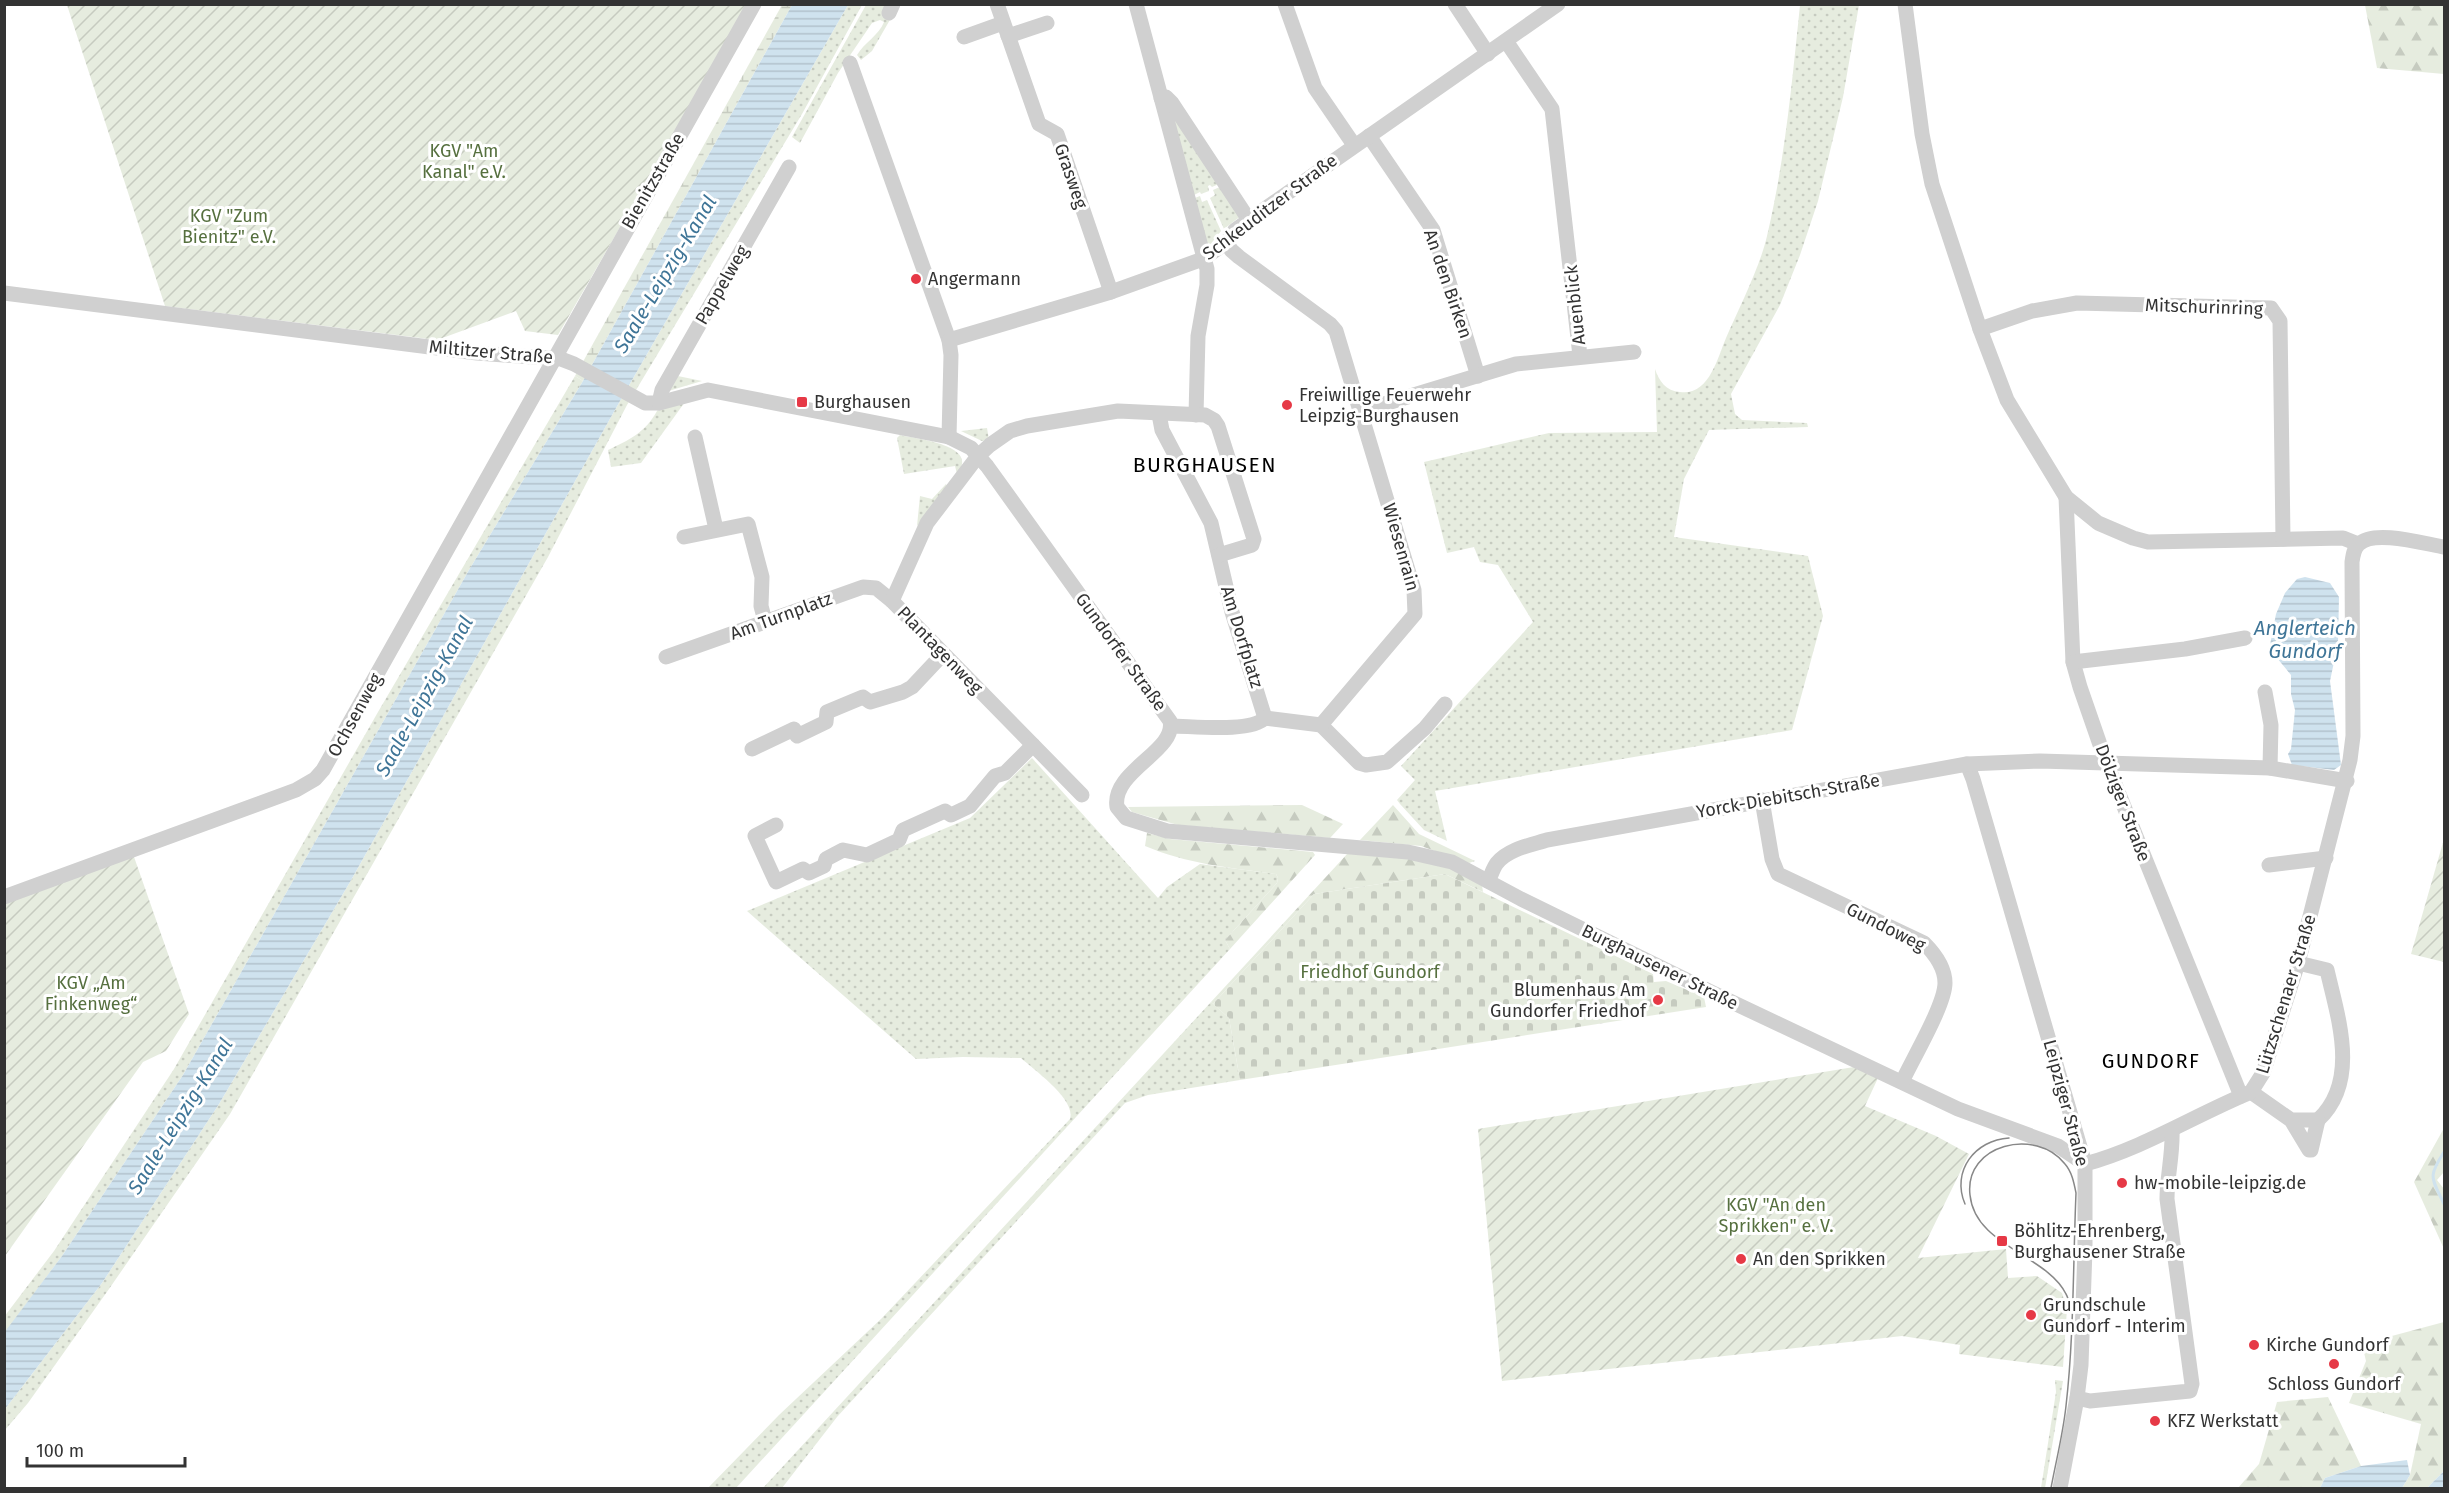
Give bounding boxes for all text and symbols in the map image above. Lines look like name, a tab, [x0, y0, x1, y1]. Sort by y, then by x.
street label: Bienitzstraße	[617, 129, 689, 233]
park label: KGV "Am Kanal" e.V.	[422, 140, 506, 183]
street label: Grasweg	[1050, 140, 1093, 212]
street label: Schkeuditzer Straße	[1198, 149, 1342, 265]
water label: Saale-Leipzig-Kanal	[608, 191, 721, 358]
park label: KGV "Zum Bienitz" e.V.	[182, 205, 276, 248]
street label: An den Birken	[1419, 227, 1477, 341]
street label: Pappelweg	[691, 241, 754, 329]
street label: Auenblick	[1560, 263, 1590, 346]
place label: Angermann	[928, 268, 1021, 290]
marker: Angermann	[909, 272, 923, 286]
street label: Mitschurinring	[2145, 294, 2264, 320]
street label: Miltitzer Straße	[428, 336, 554, 368]
place label: Freiwillige Feuerwehr Leipzig-Burghausen	[1299, 384, 1471, 427]
place label: Burghausen	[814, 391, 911, 413]
marker: Burghausen	[795, 395, 809, 409]
marker: Freiwillige Feuerwehr Leipzig-Burghausen	[1280, 398, 1294, 412]
district label: BURGHAUSEN	[1133, 452, 1277, 478]
street label: Wiesenrain	[1378, 501, 1424, 593]
street label: Am Dorfplatz	[1216, 583, 1268, 691]
street label: Am Turnplatz	[727, 587, 835, 645]
street label: Gundorfer Straße	[1071, 589, 1171, 715]
street label: Plantagenweg	[893, 602, 988, 699]
water label: Saale-Leipzig-Kanal	[370, 612, 478, 781]
water label: Anglerteich Gundorf	[2253, 616, 2356, 663]
street label: Ochsenweg	[323, 669, 387, 761]
street label: Dölziger Straße	[2091, 741, 2155, 865]
street label: Yorck-Diebitsch-Straße	[1695, 769, 1881, 823]
street label: Gundoweg	[1843, 898, 1930, 957]
street label: Lützschenaer Straße	[2251, 912, 2321, 1076]
street label: Burghausener Straße	[1578, 920, 1742, 1014]
park label: Friedhof Gundorf	[1300, 961, 1442, 983]
park label: KGV „Am Finkenweg“	[45, 972, 137, 1015]
place label: Blumenhaus Am Gundorfer Friedhof	[1490, 979, 1648, 1022]
marker: Blumenhaus Am Gundorfer Friedhof	[1651, 993, 1665, 1007]
water label: Saale-Leipzig-Kanal	[122, 1034, 238, 1199]
street label: Leipziger Straße	[2038, 1037, 2094, 1169]
district label: GUNDORF	[2102, 1049, 2200, 1073]
place label: hw-mobile-leipzig.de	[2134, 1172, 2306, 1194]
marker: hw-mobile-leipzig.de	[2115, 1176, 2129, 1190]
park label: KGV "An den Sprikken" e. V.	[1718, 1194, 1834, 1237]
place label: Böhlitz-Ehrenberg, Burghausener Straße	[2014, 1220, 2185, 1263]
marker: Böhlitz-Ehrenberg, Burghausener Straße	[1995, 1234, 2009, 1248]
place label: An den Sprikken	[1753, 1248, 1886, 1270]
marker: An den Sprikken	[1734, 1252, 1748, 1266]
place label: Grundschule Gundorf - Interim	[2043, 1294, 2186, 1337]
marker: Grundschule Gundorf - Interim	[2024, 1308, 2038, 1322]
place label: Kirche Gundorf	[2266, 1334, 2390, 1356]
marker: Kirche Gundorf	[2247, 1338, 2261, 1352]
marker: Schloss Gundorf	[2327, 1357, 2341, 1371]
place label: Schloss Gundorf	[2268, 1373, 2402, 1395]
place label: KFZ Werkstatt	[2167, 1410, 2279, 1432]
marker: KFZ Werkstatt	[2148, 1414, 2162, 1428]
scale bar	[27, 1430, 184, 1468]
text: 100 m	[36, 1440, 84, 1462]

